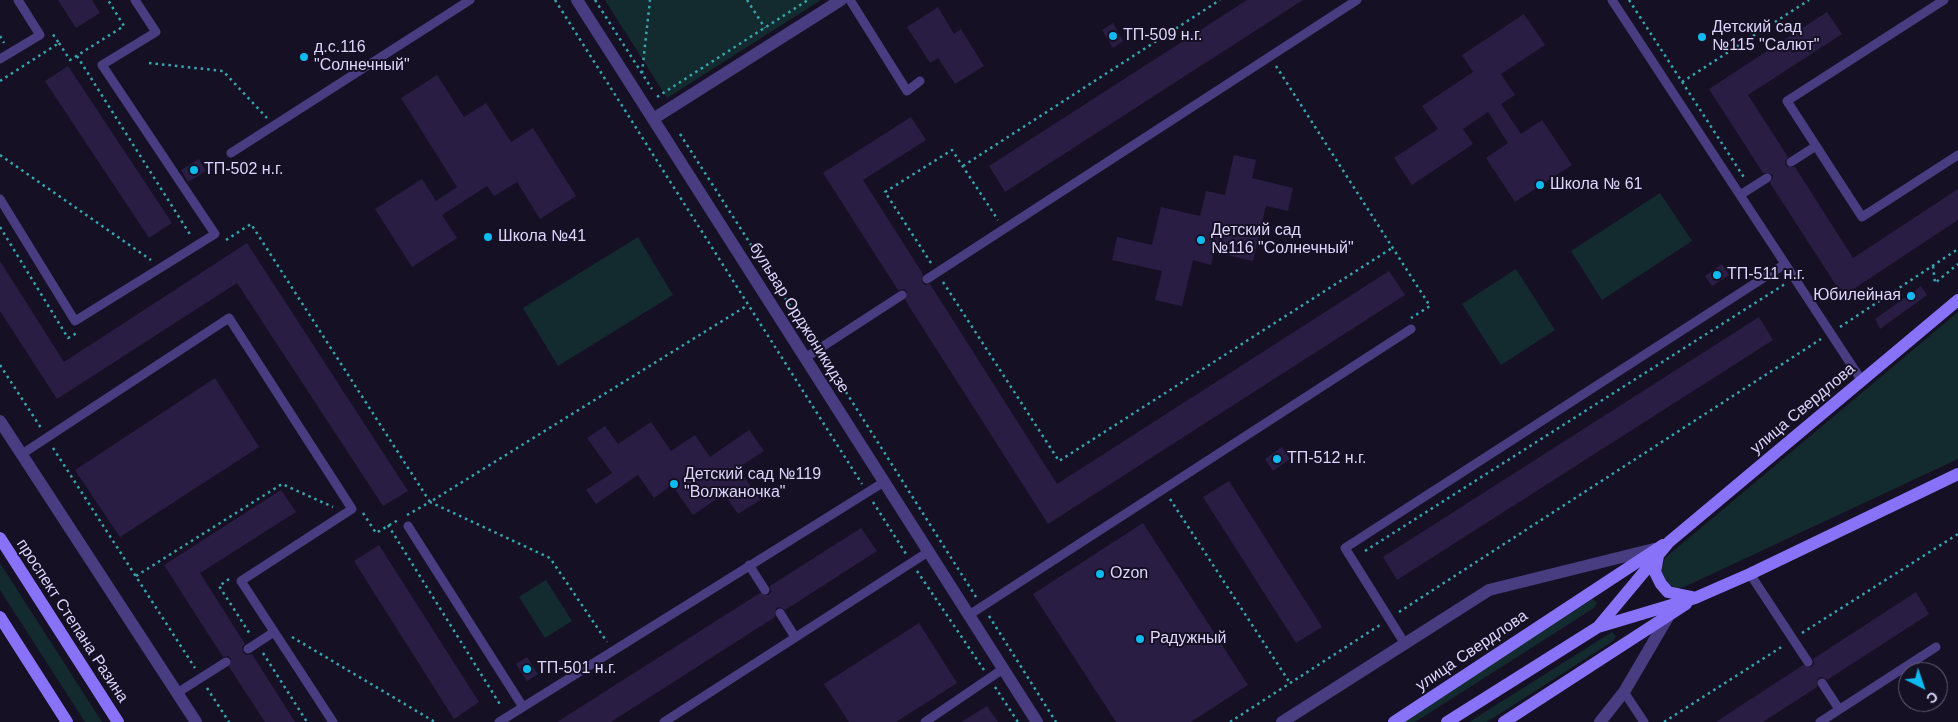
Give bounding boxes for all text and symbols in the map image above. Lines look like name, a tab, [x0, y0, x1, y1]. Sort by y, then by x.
place label: Детский сад №115 "Салют"	[1712, 18, 1819, 56]
place label: ТП-509 н.г.	[1123, 26, 1202, 46]
marker: ТП-509 н.г.	[1107, 30, 1119, 42]
marker: Детский сад №115 "Салют"	[1696, 31, 1708, 43]
place label: д.с.116 "Солнечный"	[314, 38, 410, 76]
marker: д.с.116 "Солнечный"	[298, 51, 310, 63]
place label: ТП-502 н.г.	[204, 160, 283, 180]
marker: ТП-502 н.г.	[188, 164, 200, 176]
place label: Школа № 61	[1550, 175, 1642, 195]
marker: Школа № 61	[1534, 179, 1546, 191]
place label: Детский сад №116 "Солнечный"	[1211, 221, 1354, 259]
place label: Школа №41	[498, 227, 586, 247]
marker: Школа №41	[482, 231, 494, 243]
marker: Детский сад №116 "Солнечный"	[1195, 234, 1207, 246]
street label: бульвар Орджоникидзе	[745, 239, 853, 397]
place label: ТП-511 н.г.	[1727, 265, 1805, 285]
marker: ТП-511 н.г.	[1711, 269, 1723, 281]
place label: Юбилейная	[1813, 286, 1901, 306]
marker: Юбилейная	[1905, 290, 1917, 302]
street label: улица Свердлова	[1747, 360, 1859, 458]
place label: ТП-512 н.г.	[1287, 449, 1366, 469]
marker: ТП-512 н.г.	[1271, 453, 1283, 465]
place label: Детский сад №119 "Волжаночка"	[684, 465, 821, 503]
marker: Детский сад №119 "Волжаночка"	[668, 478, 680, 490]
street label: проспект Степана Разина	[12, 536, 132, 706]
place label: Ozon	[1110, 564, 1148, 584]
marker: Ozon	[1094, 568, 1106, 580]
street label: улица Свердлова	[1412, 606, 1532, 696]
place label: Радужный	[1150, 629, 1227, 649]
marker: Радужный	[1134, 633, 1146, 645]
place label: ТП-501 н.г.	[537, 659, 616, 679]
north arrow	[1898, 662, 1948, 712]
marker: ТП-501 н.г.	[521, 663, 533, 675]
text: С	[1923, 688, 1941, 707]

